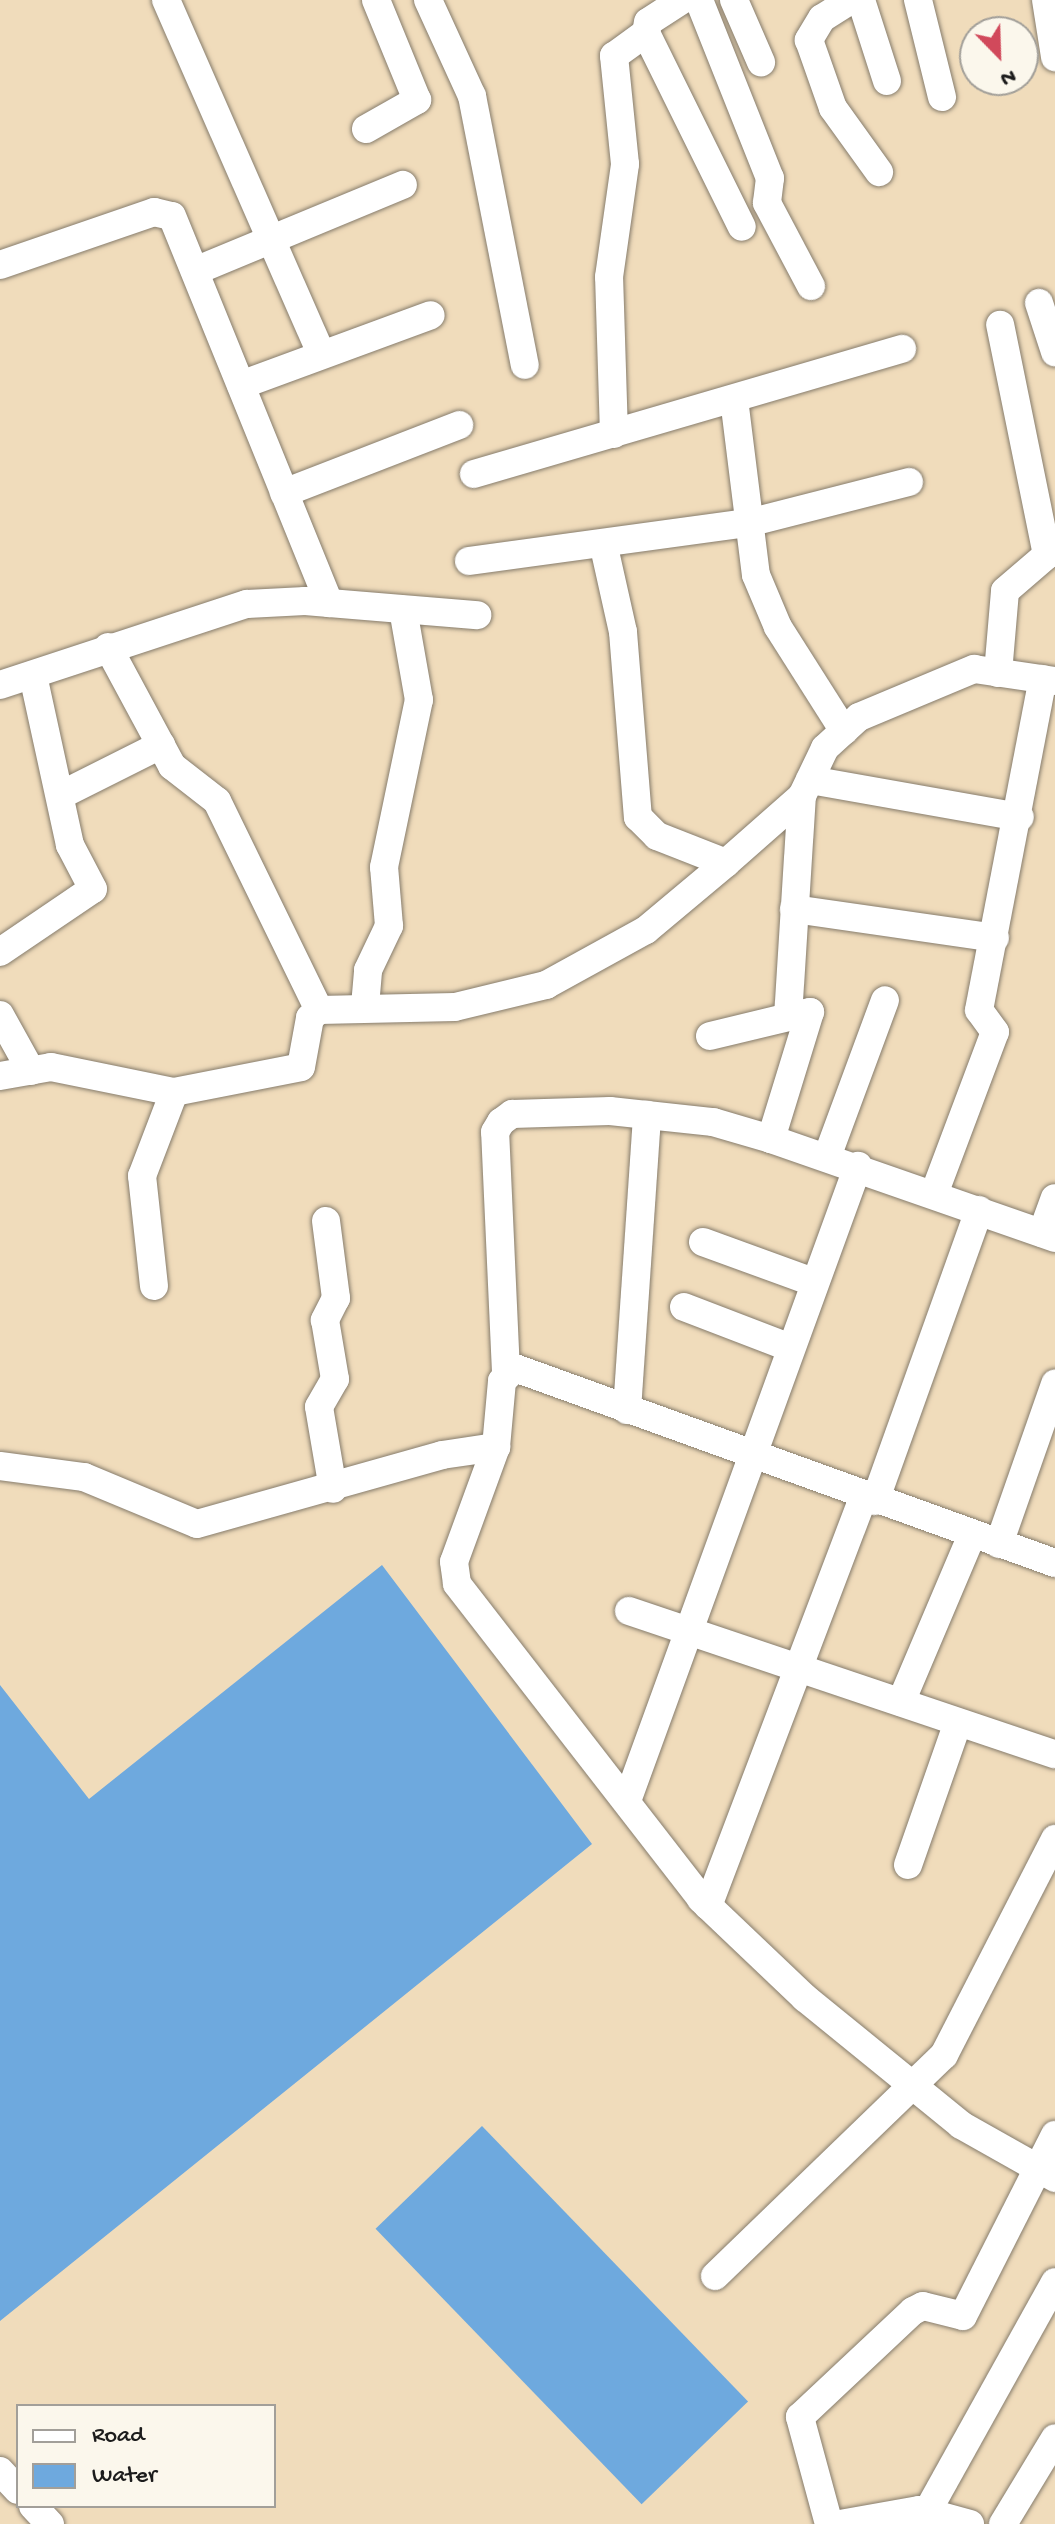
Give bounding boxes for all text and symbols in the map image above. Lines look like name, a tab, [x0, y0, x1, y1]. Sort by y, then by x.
north arrow	[959, 16, 1039, 96]
text: N	[996, 61, 1019, 91]
legend	[16, 2404, 276, 2508]
text: Road	[92, 2422, 144, 2451]
text: Water	[92, 2462, 156, 2491]

